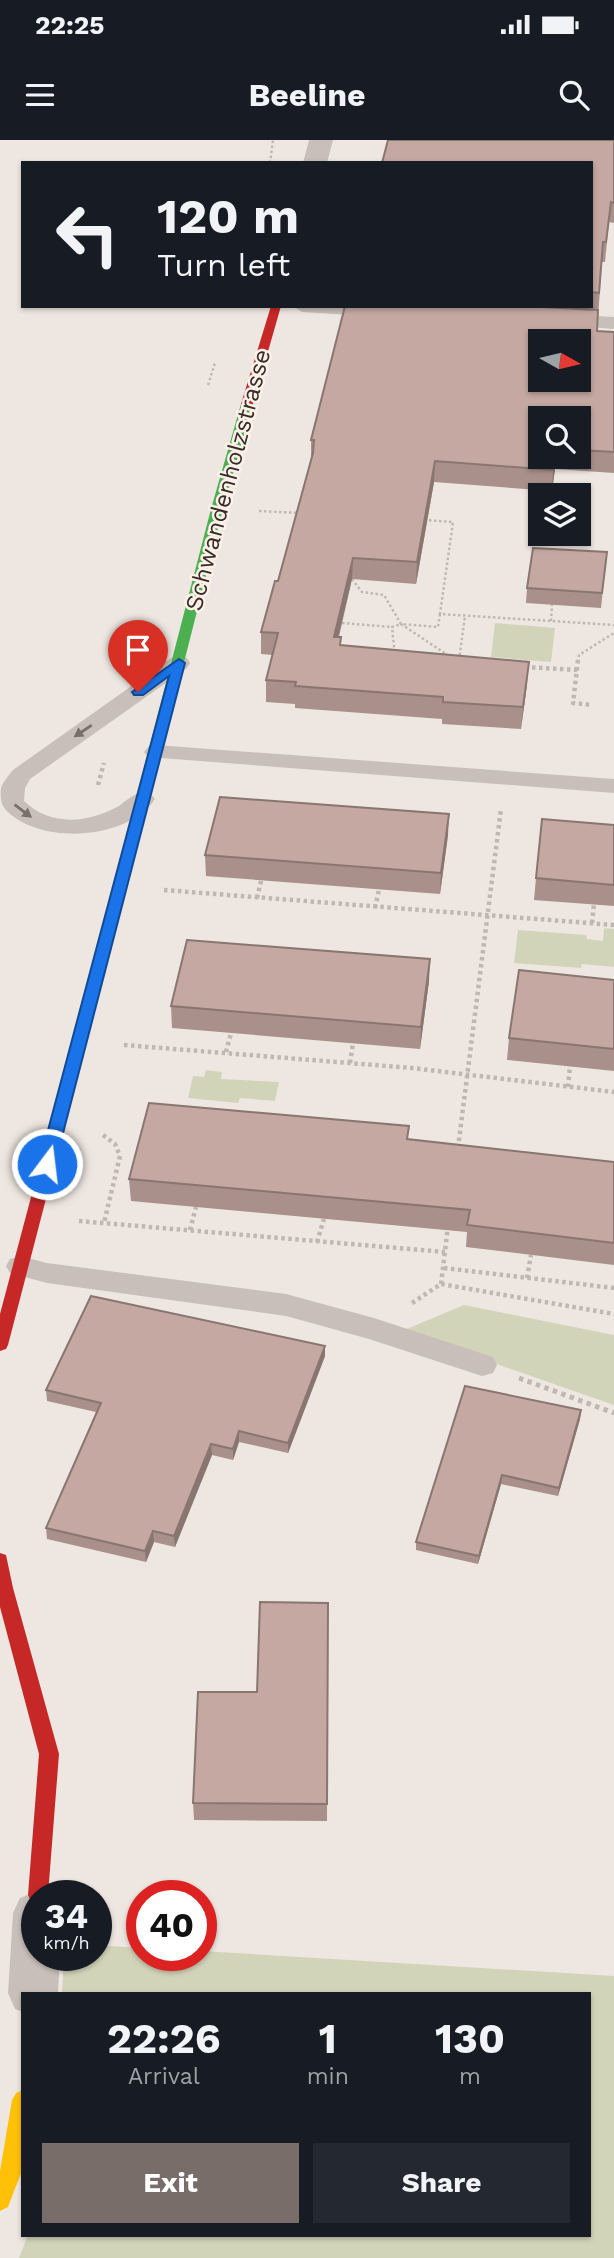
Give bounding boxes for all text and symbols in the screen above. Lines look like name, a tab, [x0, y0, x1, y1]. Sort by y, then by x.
text: 22:25	[35, 10, 105, 40]
icon: menu	[21, 76, 59, 114]
text: Beeline	[248, 76, 366, 114]
icon: search	[555, 76, 593, 114]
text: 120 m	[157, 187, 299, 245]
icon: left	[42, 189, 133, 280]
text: Turn left	[157, 246, 290, 284]
north arrow	[528, 329, 592, 392]
map controls	[528, 329, 591, 546]
street label: Schwandenholzstrasse	[180, 346, 276, 614]
button: search	[528, 406, 591, 469]
button: layers	[528, 483, 591, 546]
pin	[108, 620, 168, 692]
icon: arrive	[119, 631, 157, 669]
one-way arrow	[73, 724, 93, 737]
one-way arrow	[14, 804, 32, 819]
position arrow	[10, 1127, 84, 1201]
speed limit sign: 40	[126, 1880, 217, 1971]
text: 34	[45, 1895, 88, 1937]
text: km/h	[43, 1932, 90, 1953]
text: 22:26	[107, 2014, 221, 2063]
text: 1	[319, 2014, 337, 2063]
text: 130	[435, 2014, 505, 2063]
text: Arrival	[128, 2063, 200, 2090]
text: min	[307, 2063, 349, 2090]
text: m	[459, 2063, 481, 2090]
button: Exit	[42, 2143, 299, 2223]
button: Share	[313, 2143, 570, 2223]

